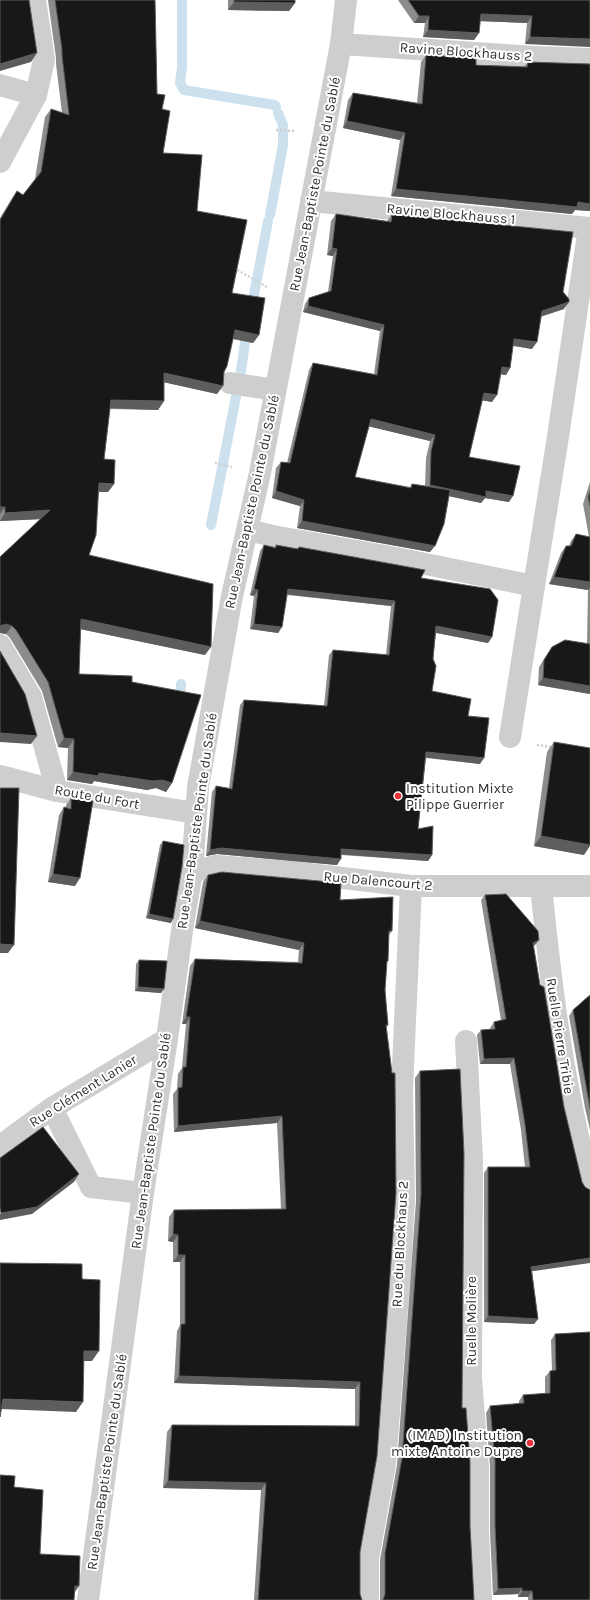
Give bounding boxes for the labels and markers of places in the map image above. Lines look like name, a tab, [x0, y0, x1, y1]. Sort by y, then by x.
place label: Institution Mixte Pilippe Guerrier	[406, 780, 513, 813]
marker: Institution Mixte Pilippe Guerrier	[393, 791, 403, 801]
place label: (IMAD) Institution mixte Antoine Dupre	[391, 1427, 522, 1460]
marker: (IMAD) Institution mixte Antoine Dupre	[525, 1438, 535, 1448]

